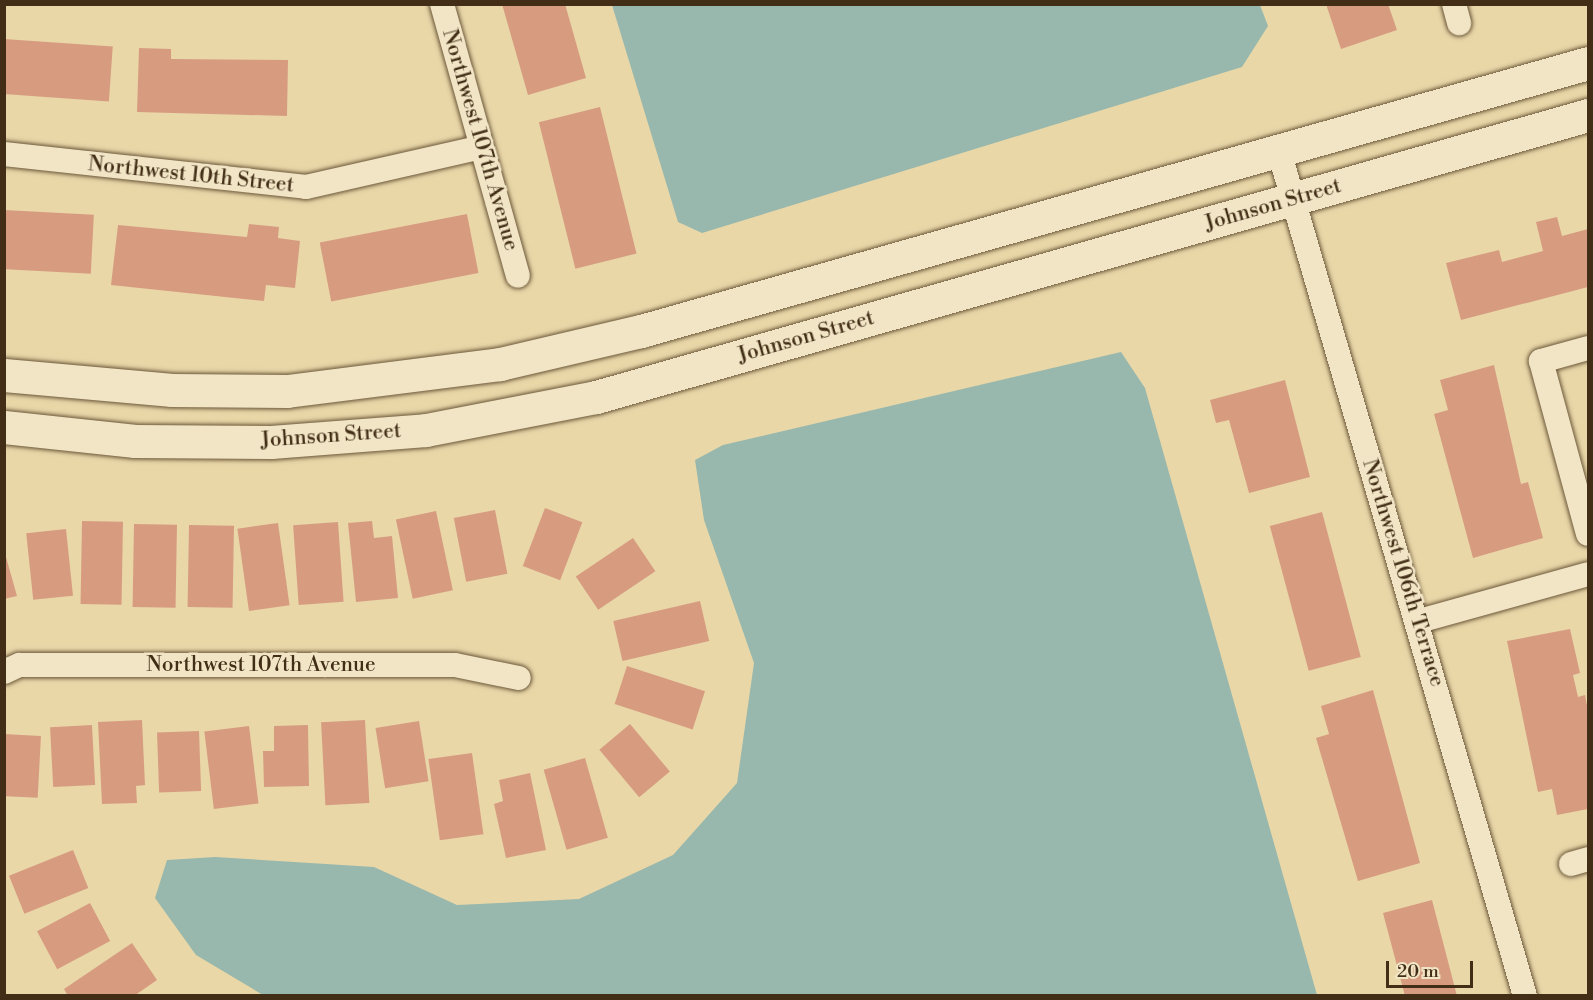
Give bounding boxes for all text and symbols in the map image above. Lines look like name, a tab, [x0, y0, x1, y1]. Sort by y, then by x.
street label: Northwest 107th Avenue	[436, 26, 524, 254]
street label: Northwest 10th Street	[87, 152, 295, 198]
street label: Johnson Street	[1202, 173, 1344, 237]
street label: Johnson Street	[735, 305, 877, 369]
street label: Johnson Street	[260, 419, 402, 453]
street label: Northwest 106th Terrace	[1356, 456, 1450, 690]
street label: Northwest 107th Avenue	[146, 652, 376, 678]
scale bar	[1389, 949, 1476, 987]
text: 20 m	[1397, 960, 1439, 983]

